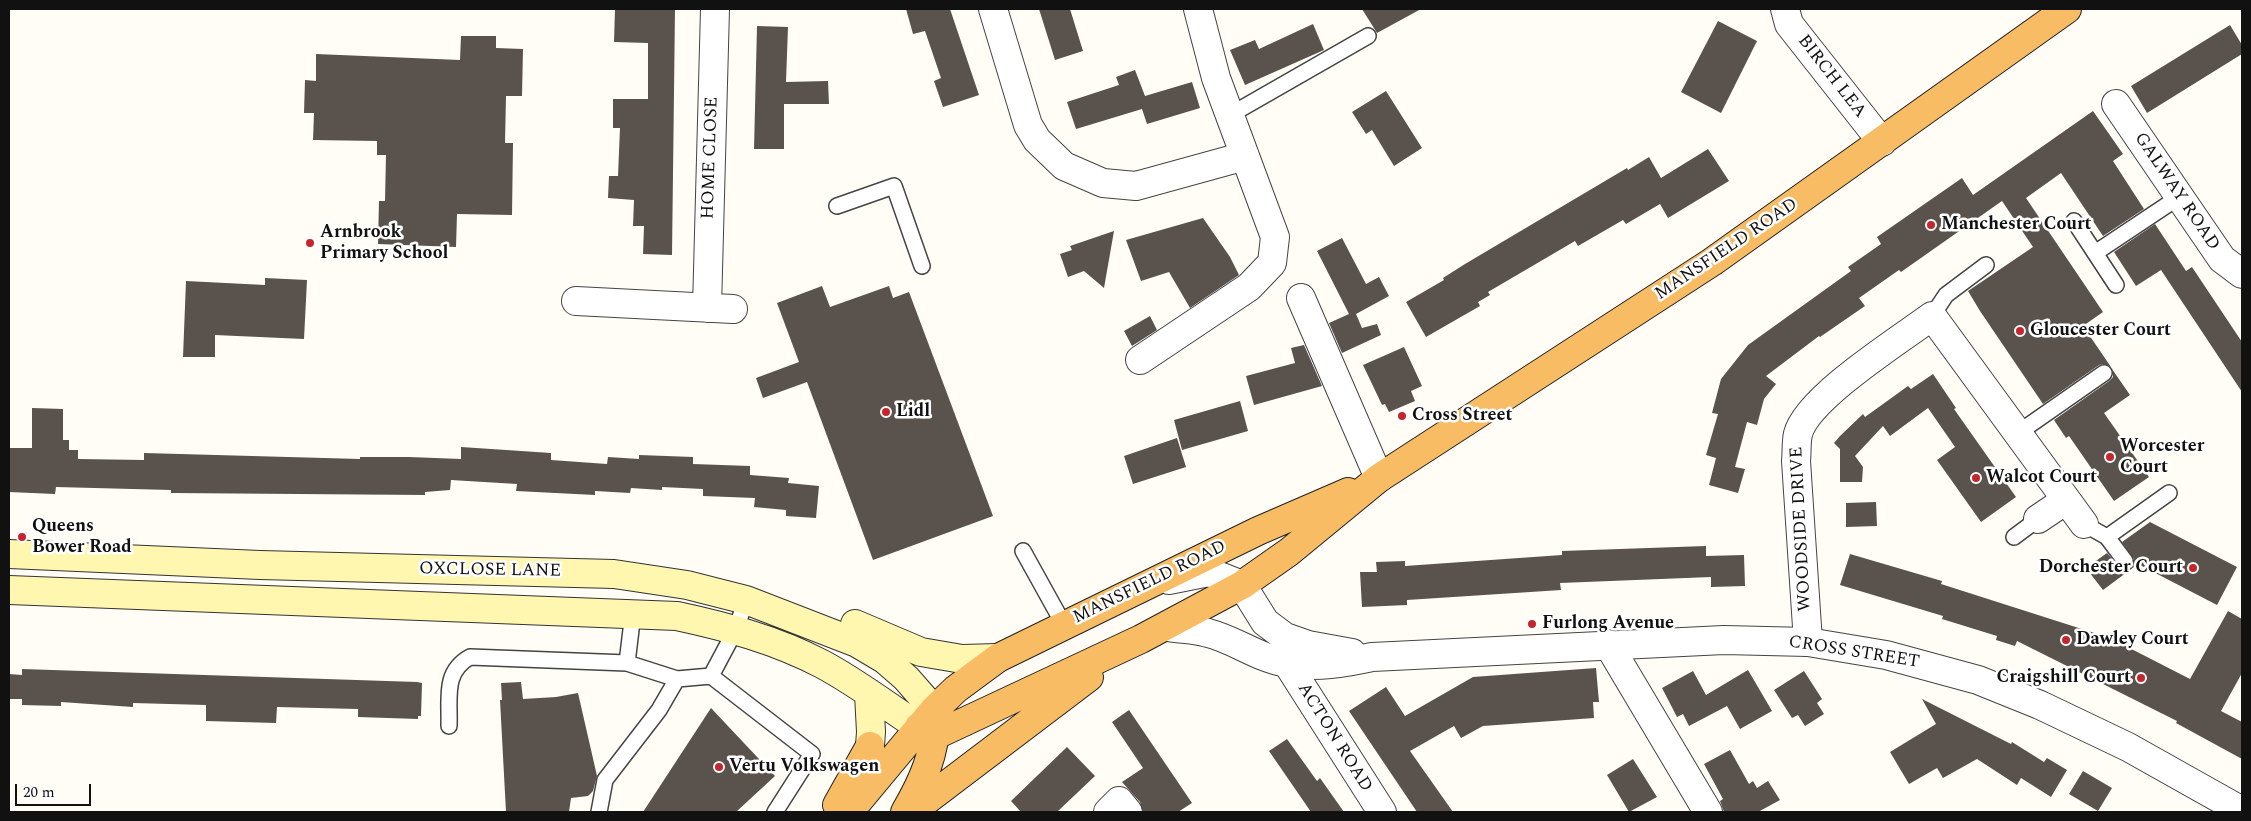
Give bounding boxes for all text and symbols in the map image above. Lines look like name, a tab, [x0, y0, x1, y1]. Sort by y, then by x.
street label: BIRCH LEA	[1792, 31, 1870, 123]
street label: HOME CLOSE	[698, 96, 724, 220]
street label: GALWAY ROAD	[2129, 129, 2223, 255]
street label: MANSFIELD ROAD	[1652, 194, 1802, 306]
place label: Manchester Court	[1941, 214, 2092, 236]
marker: Manchester Court	[1925, 219, 1937, 231]
place label: Arnbrook Primary School	[320, 222, 448, 264]
marker: Arnbrook Primary School	[304, 237, 316, 249]
place label: Gloucester Court	[2030, 320, 2171, 342]
marker: Gloucester Court	[2014, 325, 2026, 337]
place label: Lidl	[896, 401, 930, 423]
place label: Cross Street	[1412, 405, 1512, 427]
marker: Lidl	[880, 406, 892, 418]
marker: Cross Street	[1396, 410, 1408, 422]
place label: Worcester Court	[2120, 436, 2204, 478]
street label: WOODSIDE DRIVE	[1787, 446, 1817, 612]
marker: Worcester Court	[2104, 451, 2116, 463]
place label: Walcot Court	[1986, 467, 2097, 489]
marker: Walcot Court	[1970, 472, 1982, 484]
place label: Queens Bower Road	[32, 516, 132, 558]
marker: Queens Bower Road	[16, 531, 28, 543]
street label: MANSFIELD ROAD	[1070, 537, 1230, 629]
place label: Dorchester Court	[2039, 557, 2183, 579]
street label: OXCLOSE LANE	[419, 559, 561, 583]
marker: Dorchester Court	[2187, 562, 2199, 574]
place label: Furlong Avenue	[1542, 613, 1674, 635]
marker: Furlong Avenue	[1526, 618, 1538, 630]
place label: Dawley Court	[2076, 629, 2189, 651]
street label: CROSS STREET	[1787, 632, 1921, 674]
marker: Dawley Court	[2060, 634, 2072, 646]
place label: Craigshill Court	[1997, 667, 2131, 689]
marker: Craigshill Court	[2135, 672, 2147, 684]
street label: ACTON ROAD	[1292, 679, 1376, 797]
place label: Vertu Volkswagen	[729, 756, 879, 778]
marker: Vertu Volkswagen	[713, 761, 725, 773]
scale bar	[18, 774, 94, 806]
text: 20 m	[23, 781, 55, 804]

